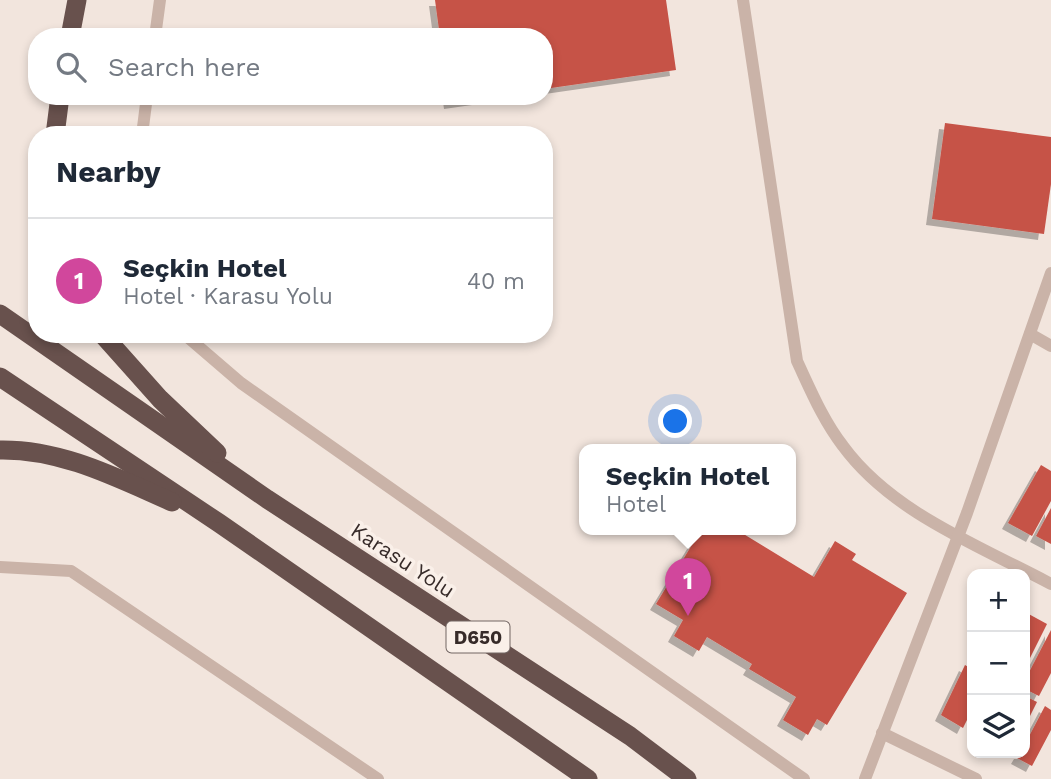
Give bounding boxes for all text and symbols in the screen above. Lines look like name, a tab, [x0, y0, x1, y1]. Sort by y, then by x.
search box	[28, 28, 553, 105]
icon: search	[52, 48, 90, 86]
text: Search here	[108, 52, 260, 82]
text: Nearby	[56, 154, 161, 189]
text: Seçkin Hotel	[123, 253, 286, 283]
text: 1	[74, 268, 84, 295]
text: 40 m	[467, 268, 525, 295]
text: Hotel · Karasu Yolu	[123, 283, 333, 310]
your location	[658, 404, 692, 438]
popup	[579, 444, 796, 535]
text: Seçkin Hotel	[606, 461, 769, 491]
text: Hotel	[606, 491, 666, 518]
street label: Karasu Yolu	[347, 517, 459, 603]
pin: 1	[665, 558, 711, 616]
map controls	[967, 569, 1030, 758]
button: +	[967, 569, 1030, 632]
road number: D650	[447, 622, 510, 652]
button: −	[967, 632, 1030, 695]
button: layers	[967, 695, 1030, 758]

